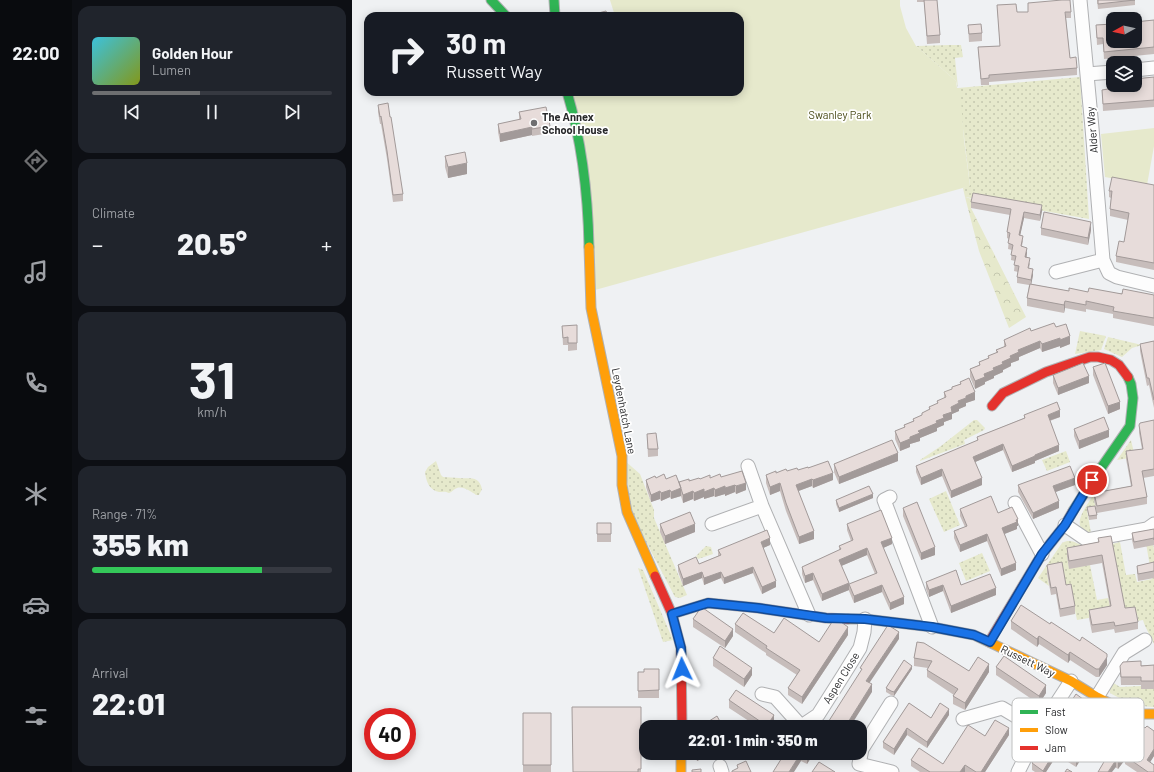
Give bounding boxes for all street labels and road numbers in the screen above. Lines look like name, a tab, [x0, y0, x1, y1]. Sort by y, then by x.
street label: Alder Way	[1083, 106, 1100, 154]
street label: Leydenhatch Lane	[610, 367, 639, 455]
street label: Russett Way	[999, 642, 1057, 679]
street label: Aspen Close	[820, 649, 862, 706]

